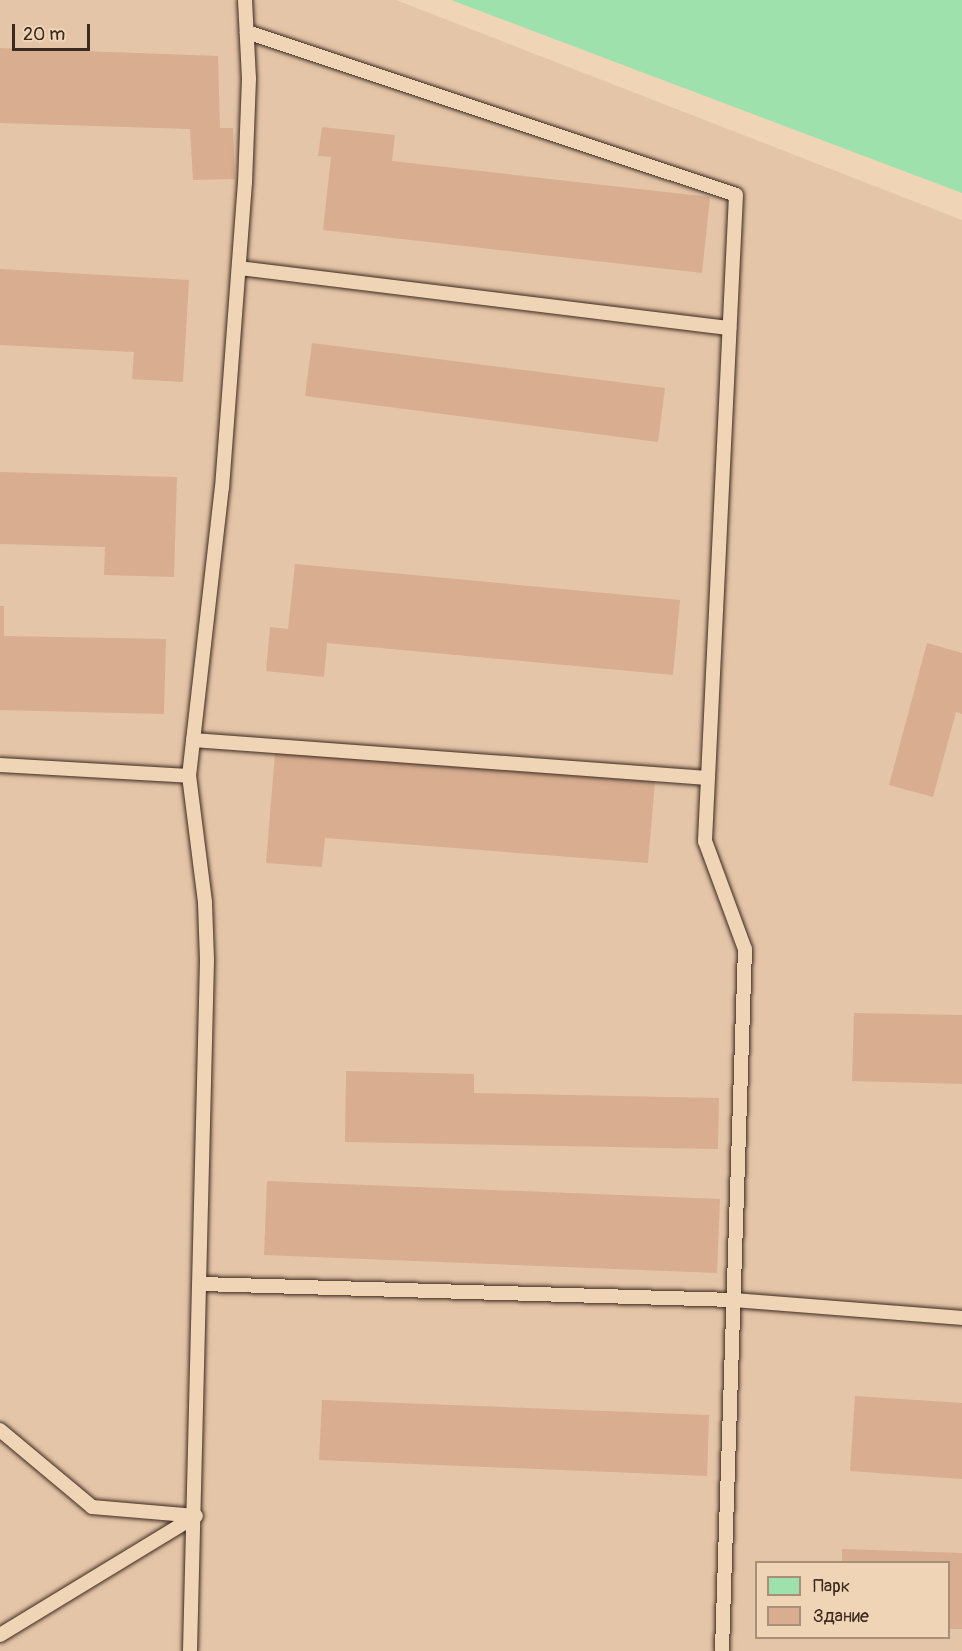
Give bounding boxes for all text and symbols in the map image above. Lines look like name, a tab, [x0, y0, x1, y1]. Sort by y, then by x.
scale bar	[15, 12, 93, 50]
text: 20 m	[23, 23, 65, 46]
legend	[755, 1561, 950, 1639]
text: Парк	[813, 1575, 850, 1598]
text: Здание	[813, 1605, 869, 1628]

